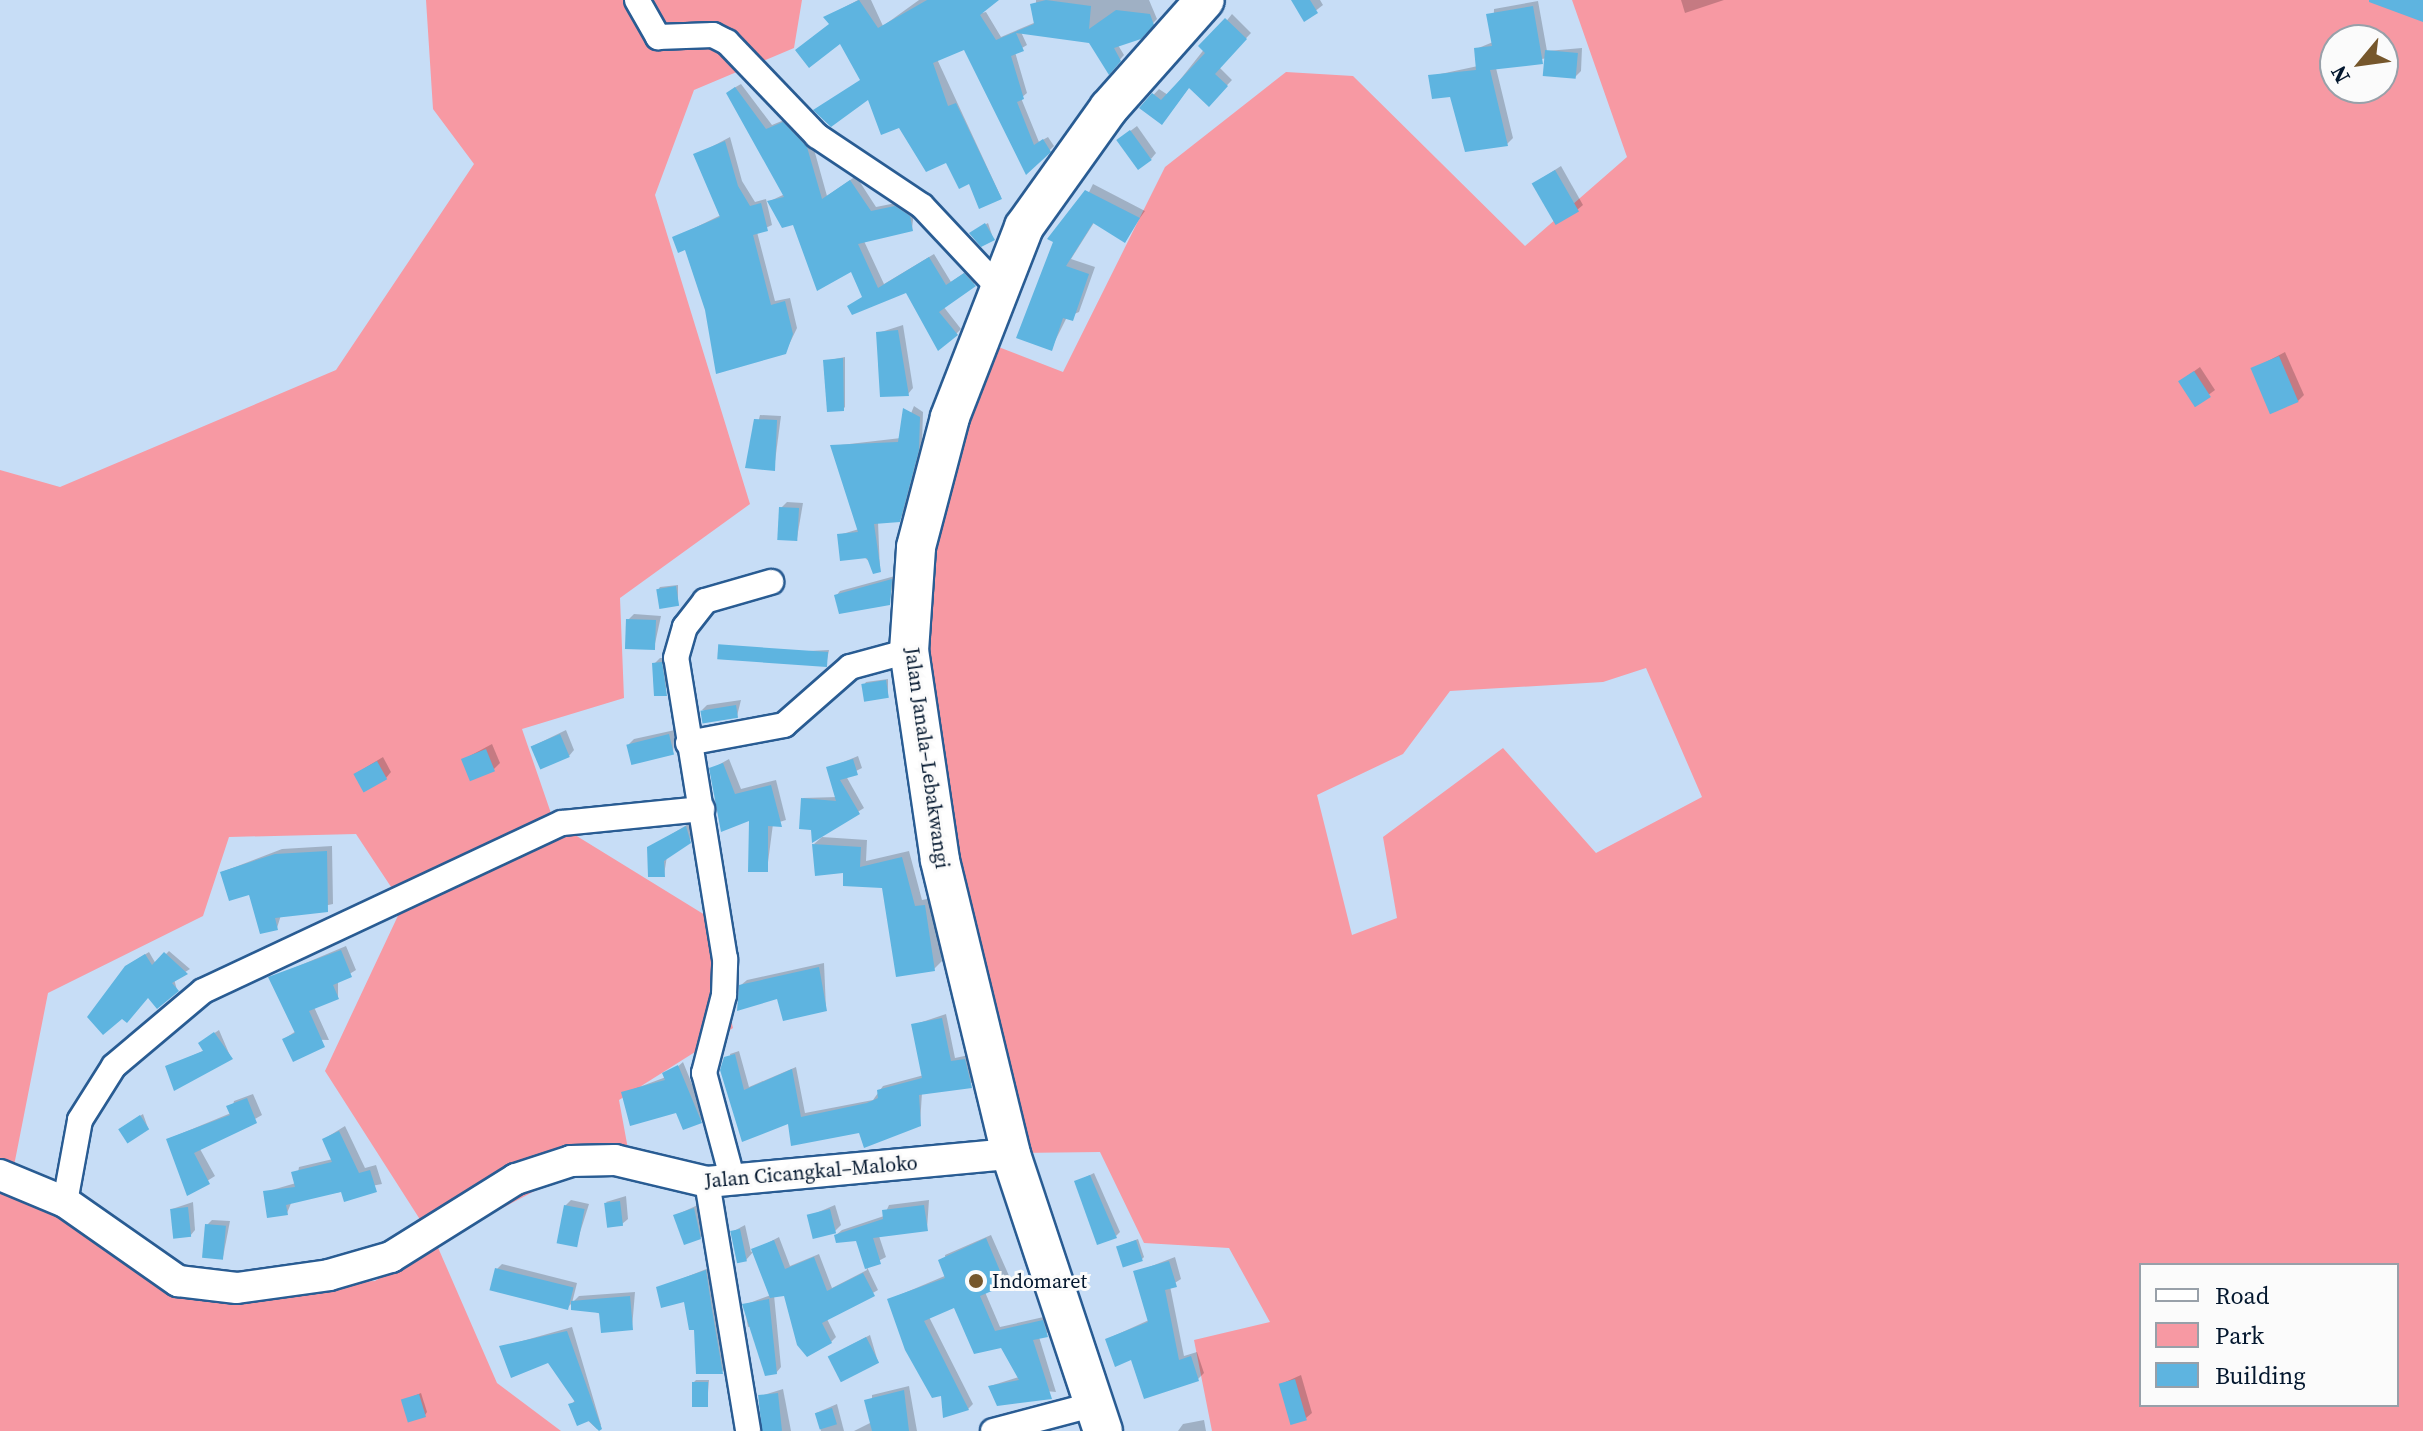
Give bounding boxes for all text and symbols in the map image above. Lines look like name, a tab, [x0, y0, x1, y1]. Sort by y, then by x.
north arrow	[2319, 24, 2399, 104]
text: N	[2323, 60, 2357, 89]
street label: Jalan Janala–Lebakwangi	[900, 646, 954, 870]
street label: Jalan Cicangkal–Maloko	[704, 1151, 918, 1193]
legend	[2139, 1263, 2399, 1407]
place label: Indomaret	[992, 1269, 1087, 1293]
marker: Indomaret	[967, 1272, 985, 1290]
text: Road	[2215, 1279, 2269, 1312]
text: Park	[2215, 1319, 2264, 1352]
text: Building	[2215, 1359, 2306, 1392]

